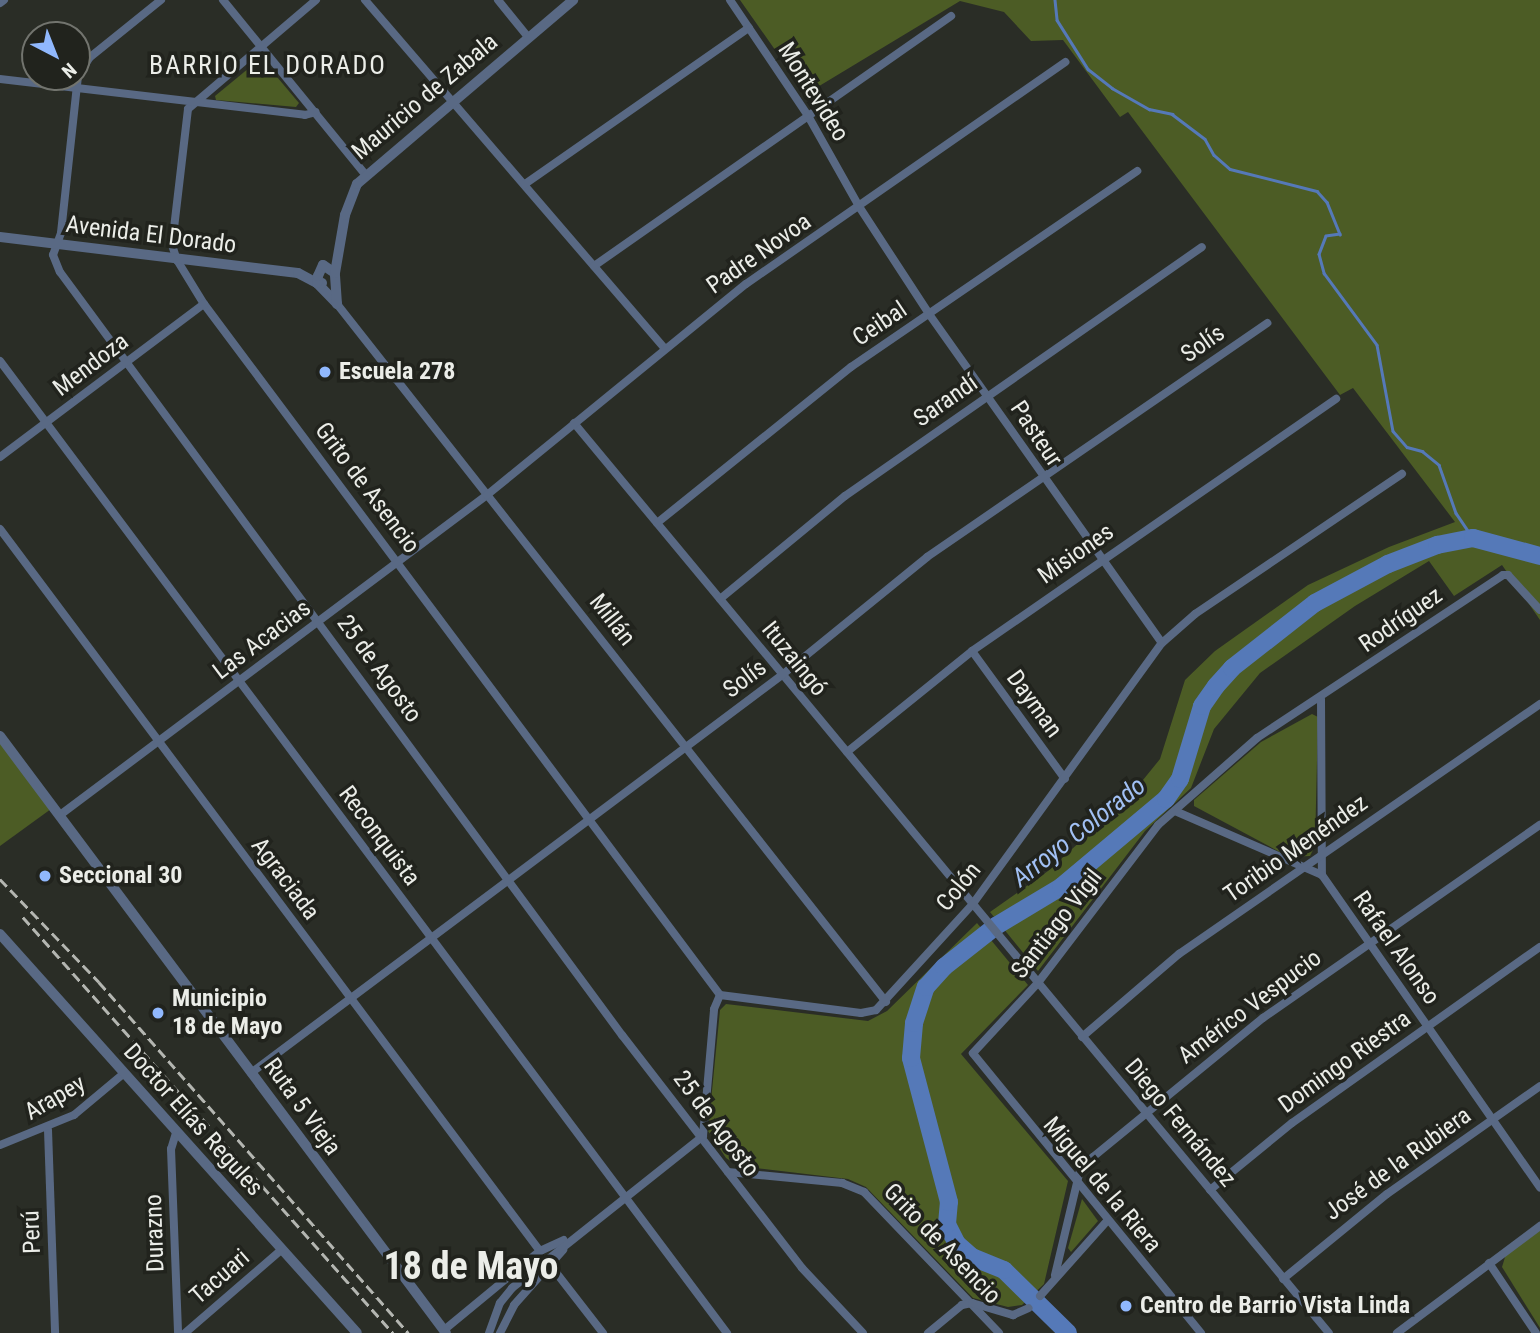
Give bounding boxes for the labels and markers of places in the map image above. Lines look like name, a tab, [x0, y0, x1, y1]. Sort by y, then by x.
place label: Escuela 278	[339, 358, 455, 386]
marker: Escuela 278	[317, 364, 333, 380]
place label: Seccional 30	[59, 862, 182, 890]
marker: Seccional 30	[37, 868, 53, 884]
place label: Municipio 18 de Mayo	[172, 985, 282, 1041]
marker: Municipio 18 de Mayo	[150, 1005, 166, 1021]
place label: Centro de Barrio Vista Linda	[1140, 1292, 1410, 1320]
marker: Centro de Barrio Vista Linda	[1118, 1298, 1134, 1314]

